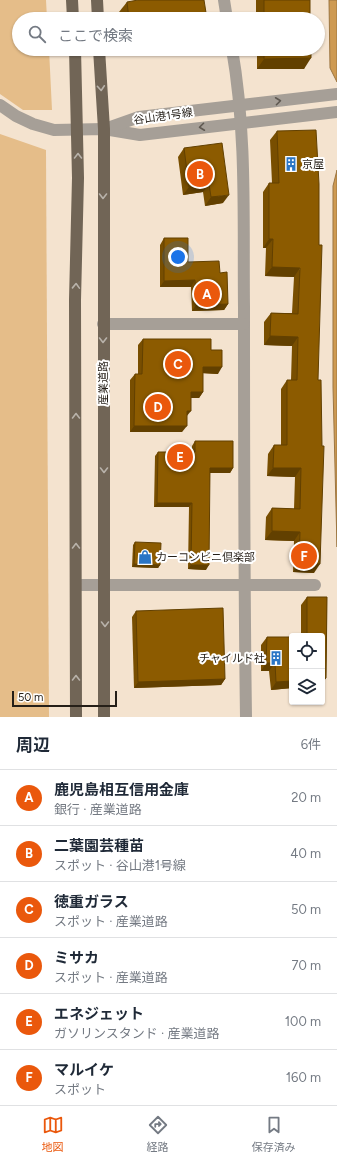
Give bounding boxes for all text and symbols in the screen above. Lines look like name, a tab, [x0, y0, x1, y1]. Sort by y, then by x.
search box	[12, 12, 325, 56]
icon: search	[26, 23, 48, 45]
text: ここで検索	[58, 27, 133, 45]
one-way arrow	[97, 85, 106, 91]
one-way arrow	[275, 97, 281, 106]
street label: 谷山港1号線	[133, 106, 193, 127]
one-way arrow	[199, 122, 205, 131]
one-way arrow	[74, 153, 82, 159]
building icon: 京屋	[283, 156, 299, 172]
place label: 京屋	[302, 158, 324, 171]
pin: B	[187, 159, 213, 189]
one-way arrow	[99, 193, 107, 199]
your location	[168, 247, 188, 267]
pin: A	[194, 279, 220, 309]
one-way arrow	[71, 283, 80, 289]
one-way arrow	[99, 337, 107, 343]
pin: C	[165, 349, 191, 379]
street label: 産業道路	[97, 361, 110, 405]
pin: D	[145, 392, 171, 422]
one-way arrow	[72, 413, 80, 419]
pin: E	[167, 442, 193, 472]
one-way arrow	[100, 467, 108, 473]
pin: F	[291, 541, 317, 571]
one-way arrow	[72, 543, 80, 549]
shop icon: カーコンビニ倶楽部	[137, 549, 153, 565]
place label: カーコンビニ倶楽部	[156, 551, 255, 564]
one-way arrow	[101, 621, 109, 627]
map controls	[289, 633, 325, 705]
button: locate	[289, 633, 325, 669]
building icon: チャイルド社	[268, 650, 284, 666]
place label: チャイルド社	[199, 652, 265, 665]
button: layers	[289, 669, 325, 705]
one-way arrow	[72, 675, 80, 681]
scale bar	[12, 689, 117, 708]
text: 50 m	[18, 691, 43, 704]
text: 周辺	[16, 735, 50, 755]
text: 6件	[301, 737, 321, 752]
text: 鹿児島相互信用金庫	[54, 781, 189, 799]
text: A	[24, 790, 34, 805]
text: 20 m	[291, 790, 321, 805]
text: 銀行 · 産業道路	[54, 802, 142, 817]
text: 二葉園芸種苗	[54, 837, 144, 855]
text: B	[25, 846, 33, 861]
text: 40 m	[290, 846, 321, 861]
text: スポット · 谷山港1号線	[54, 858, 186, 873]
text: 徳重ガラス	[54, 893, 129, 911]
text: C	[24, 902, 34, 917]
text: 50 m	[291, 902, 321, 917]
text: スポット · 産業道路	[54, 914, 168, 929]
text: ミサカ	[54, 949, 99, 967]
text: D	[24, 958, 34, 973]
text: 70 m	[291, 958, 321, 973]
text: スポット · 産業道路	[54, 970, 168, 985]
text: エネジェット	[54, 1005, 144, 1023]
text: E	[25, 1014, 33, 1029]
text: 100 m	[285, 1014, 321, 1029]
text: ガソリンスタンド · 産業道路	[54, 1026, 219, 1041]
text: マルイケ	[54, 1061, 114, 1079]
text: F	[25, 1070, 33, 1085]
text: 160 m	[286, 1070, 321, 1085]
text: スポット	[54, 1082, 106, 1097]
tab: 地図	[42, 1114, 64, 1154]
tab: 経路	[147, 1114, 169, 1154]
tab: 保存済み	[252, 1114, 296, 1154]

